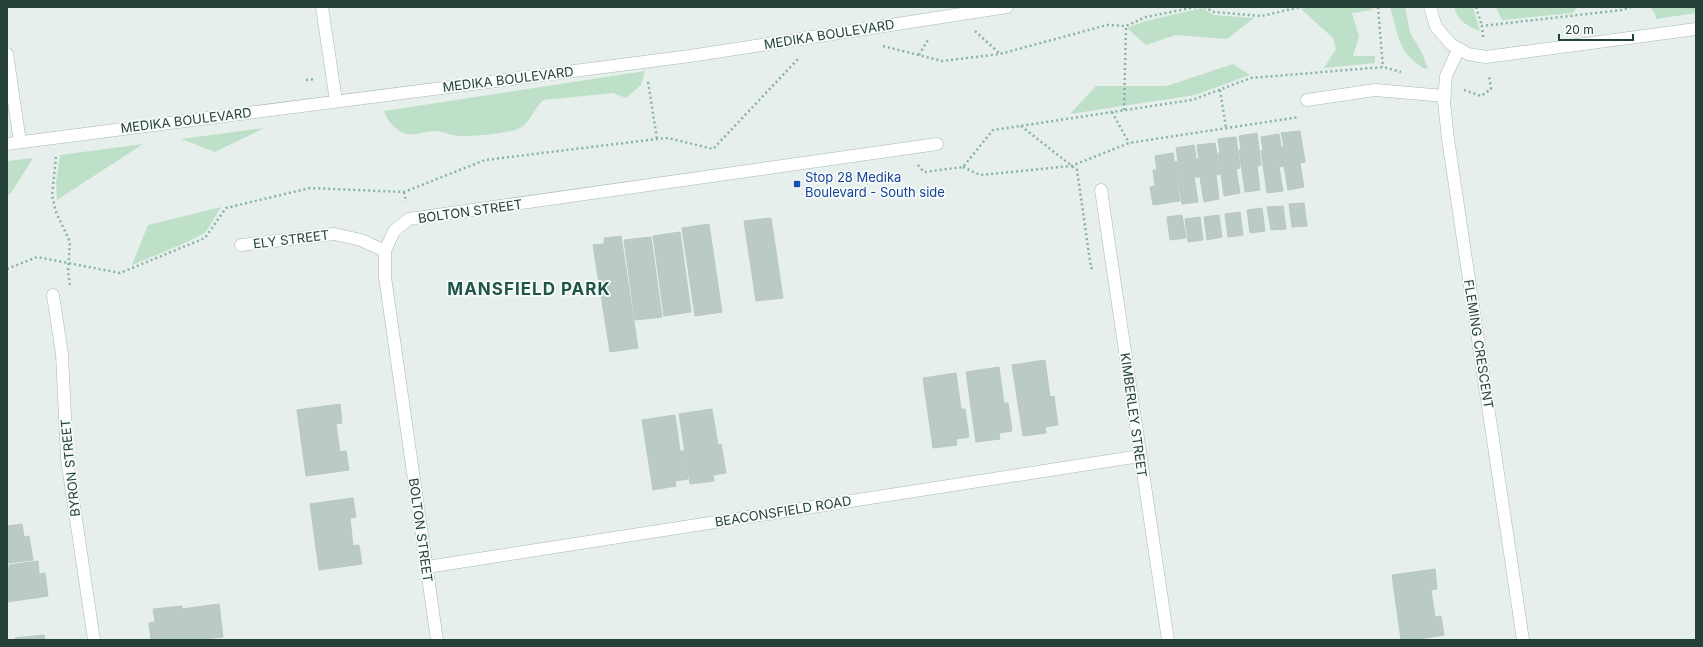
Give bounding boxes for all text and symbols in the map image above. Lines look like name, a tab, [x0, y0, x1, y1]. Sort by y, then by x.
street label: MEDIKA BOULEVARD	[763, 16, 895, 52]
scale bar	[1559, 16, 1633, 42]
text: 20 m	[1565, 22, 1594, 37]
street label: MEDIKA BOULEVARD	[442, 63, 574, 95]
street label: MEDIKA BOULEVARD	[120, 104, 252, 136]
place label: Stop 28 Medika Boulevard - South side	[805, 169, 945, 200]
marker: Stop 28 Medika Boulevard - South side	[792, 179, 802, 189]
street label: BOLTON STREET	[417, 196, 523, 226]
street label: ELY STREET	[252, 226, 330, 252]
street label: FLEMING CRESCENT	[1461, 278, 1497, 410]
district label: MANSFIELD PARK	[447, 279, 611, 299]
street label: KIMBERLEY STREET	[1117, 352, 1151, 478]
street label: BYRON STREET	[57, 418, 83, 518]
street label: BOLTON STREET	[406, 477, 436, 583]
street label: BEACONSFIELD ROAD	[714, 492, 852, 530]

